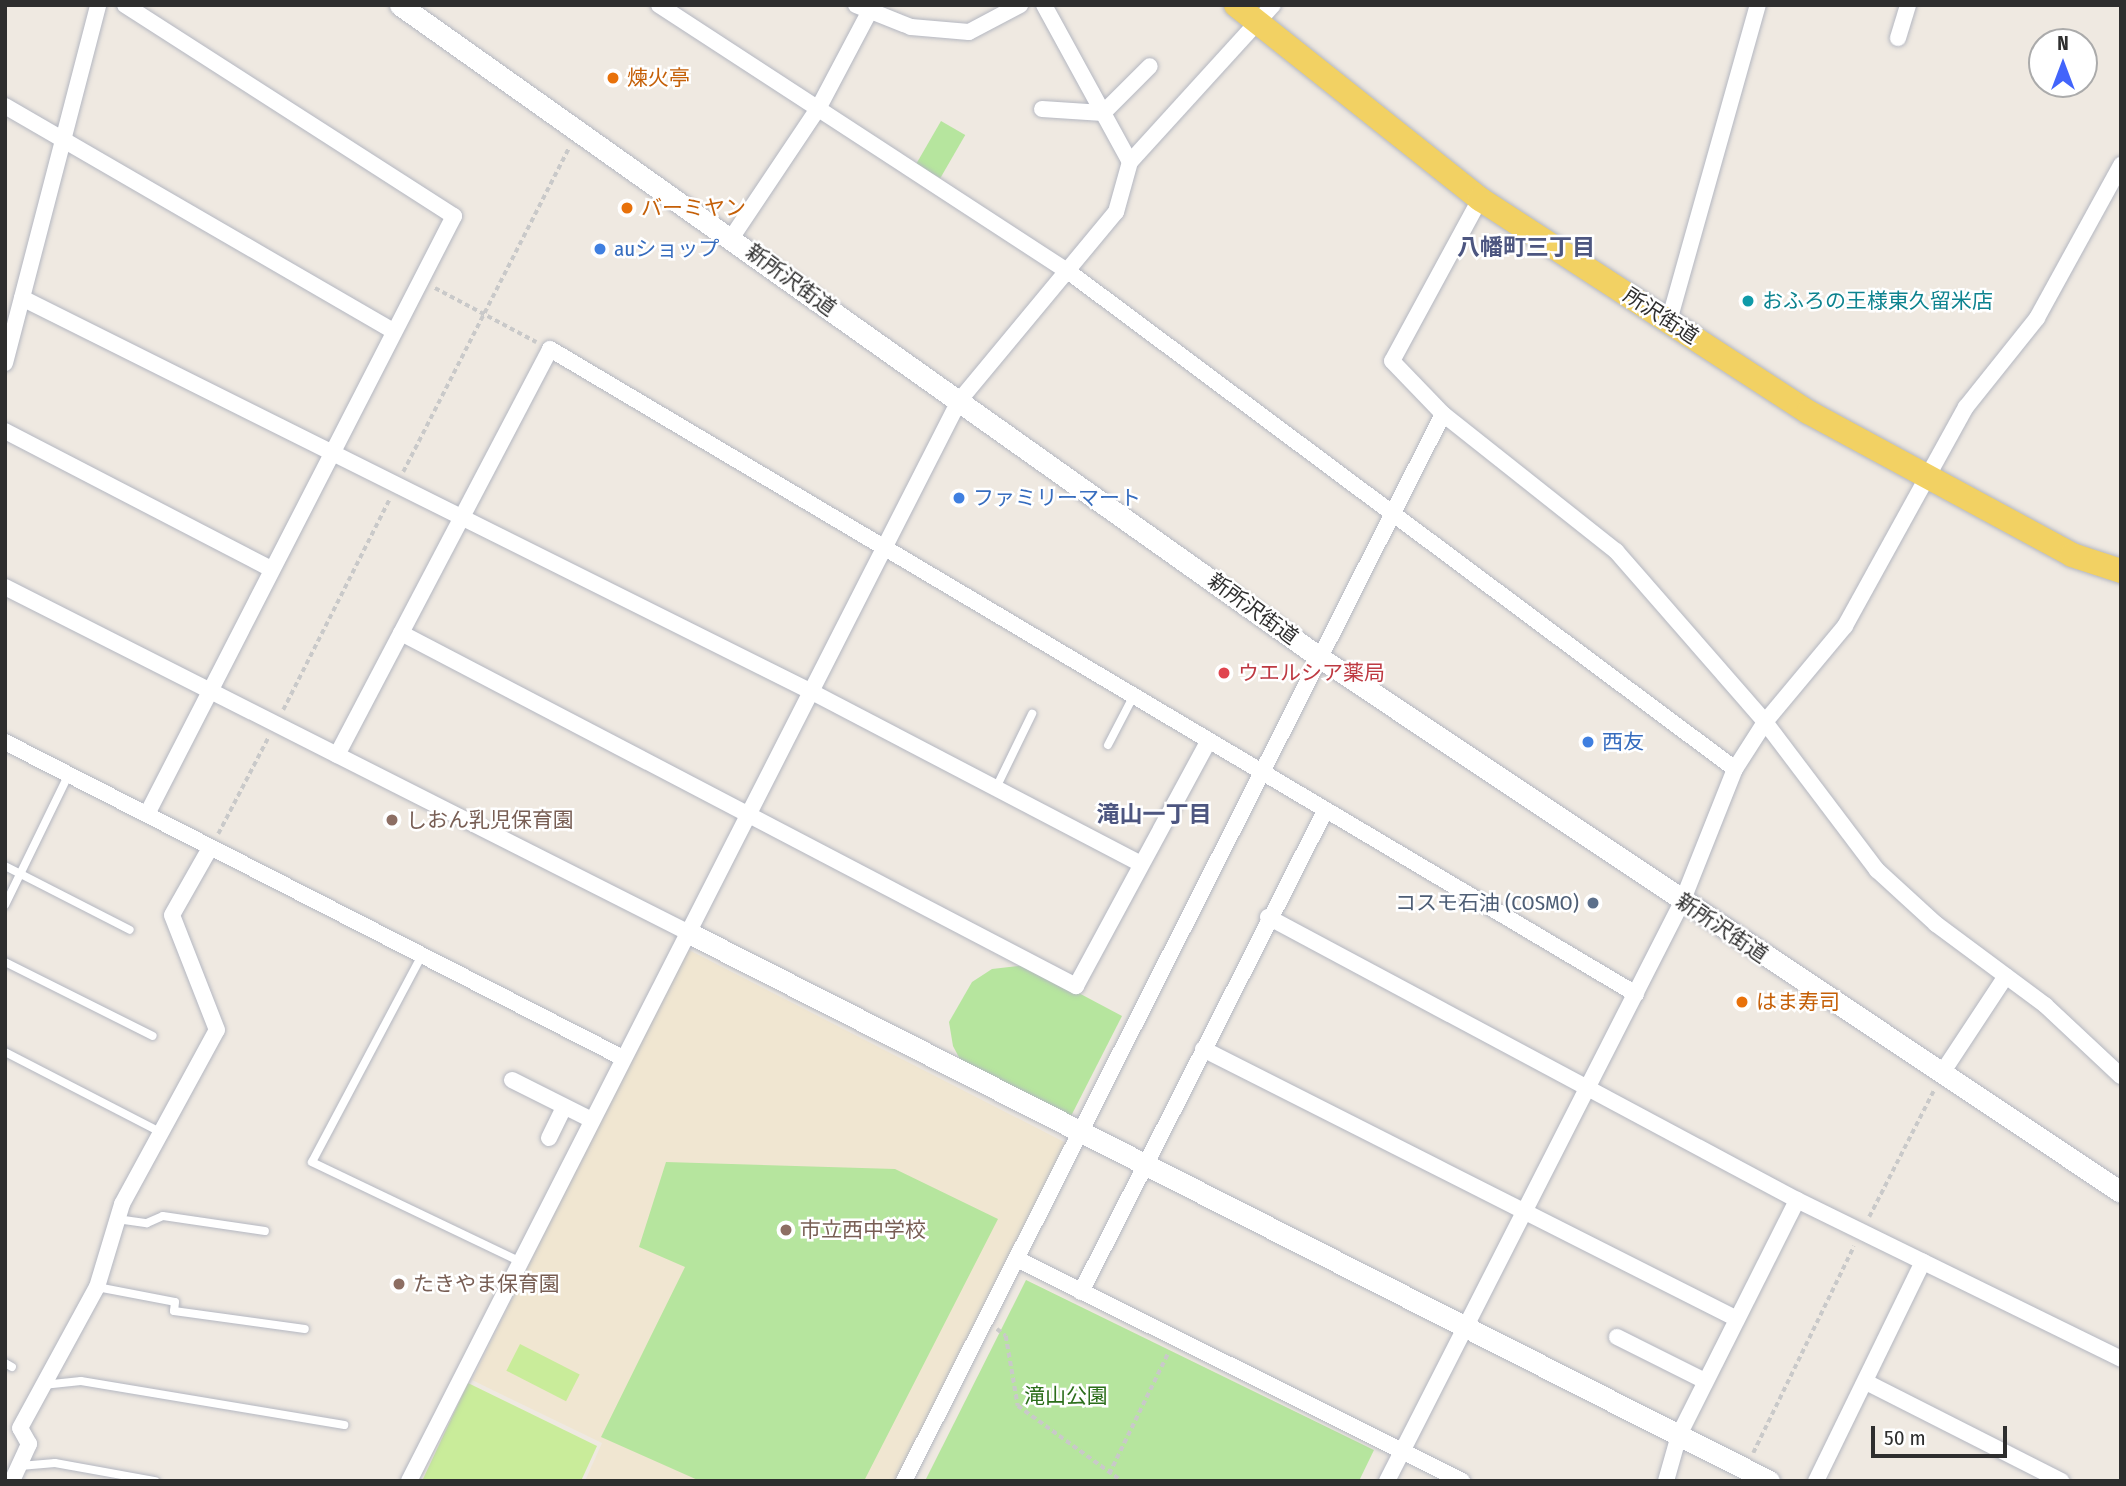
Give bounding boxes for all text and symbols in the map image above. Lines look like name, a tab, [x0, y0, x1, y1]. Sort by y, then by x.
north arrow	[2028, 28, 2098, 98]
text: N	[2057, 32, 2069, 55]
place label: 煉火亭	[627, 65, 690, 91]
marker: 煉火亭	[605, 70, 621, 86]
place label: バーミヤン	[641, 195, 746, 221]
marker: バーミヤン	[619, 200, 635, 216]
district label: 八幡町三丁目	[1457, 233, 1595, 261]
place label: auショップ	[614, 236, 719, 262]
street label: 新所沢街道	[741, 239, 841, 321]
marker: auショップ	[592, 241, 608, 257]
street label: 所沢街道	[1619, 283, 1703, 349]
place label: おふろの王様東久留米店	[1762, 288, 1993, 314]
marker: おふろの王様東久留米店	[1740, 293, 1756, 309]
place label: ファミリーマート	[973, 485, 1141, 511]
marker: ファミリーマート	[951, 490, 967, 506]
street label: 新所沢街道	[1203, 568, 1303, 650]
place label: ウエルシア薬局	[1238, 660, 1385, 686]
marker: ウエルシア薬局	[1216, 665, 1232, 681]
place label: 西友	[1602, 729, 1644, 755]
marker: 西友	[1580, 734, 1596, 750]
district label: 滝山一丁目	[1097, 800, 1211, 828]
place label: しおん乳児保育園	[406, 807, 574, 833]
marker: しおん乳児保育園	[384, 812, 400, 828]
street label: 新所沢街道	[1671, 888, 1773, 968]
place label: コスモ石油 (COSMO)	[1395, 890, 1579, 916]
marker: コスモ石油 (COSMO)	[1585, 895, 1601, 911]
place label: はま寿司	[1756, 989, 1840, 1015]
marker: はま寿司	[1734, 994, 1750, 1010]
place label: 市立西中学校	[800, 1217, 926, 1243]
marker: 市立西中学校	[778, 1222, 794, 1238]
place label: たきやま保育園	[413, 1271, 560, 1297]
marker: たきやま保育園	[391, 1276, 407, 1292]
park label: 滝山公園	[1024, 1383, 1108, 1409]
scale bar	[1874, 1412, 2010, 1456]
text: 50 m	[1884, 1425, 1926, 1451]

